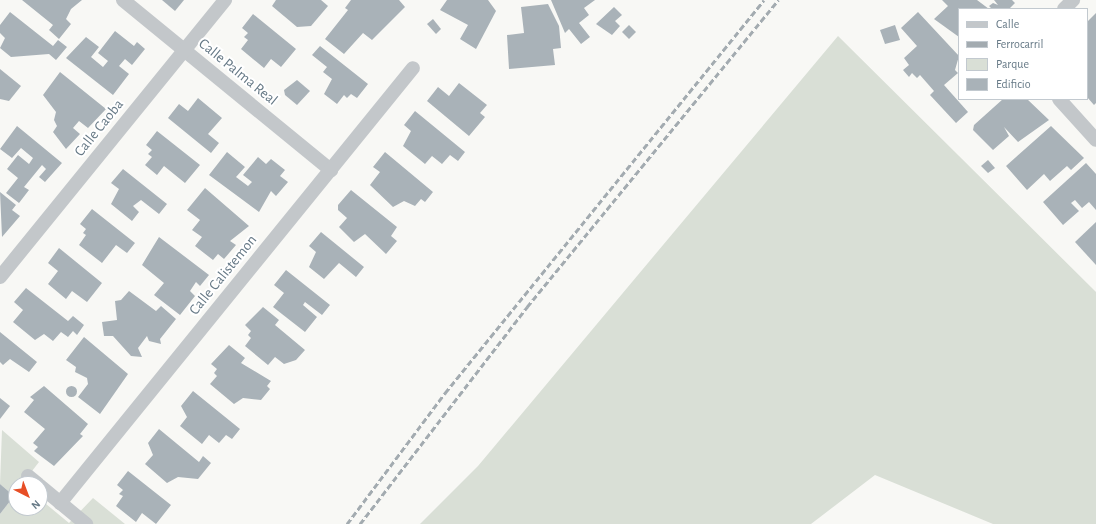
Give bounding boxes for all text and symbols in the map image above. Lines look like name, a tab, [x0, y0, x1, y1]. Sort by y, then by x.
legend	[958, 8, 1088, 100]
text: Calle	[996, 18, 1019, 30]
street label: Calle Palma Real	[195, 35, 281, 109]
text: Ferrocarril	[996, 38, 1043, 50]
text: Parque	[996, 58, 1029, 70]
text: Edificio	[996, 78, 1031, 90]
street label: Calle Caoba	[71, 96, 127, 160]
street label: Calle Calistemon	[185, 231, 261, 319]
north arrow	[8, 476, 48, 516]
text: N	[29, 498, 42, 511]

